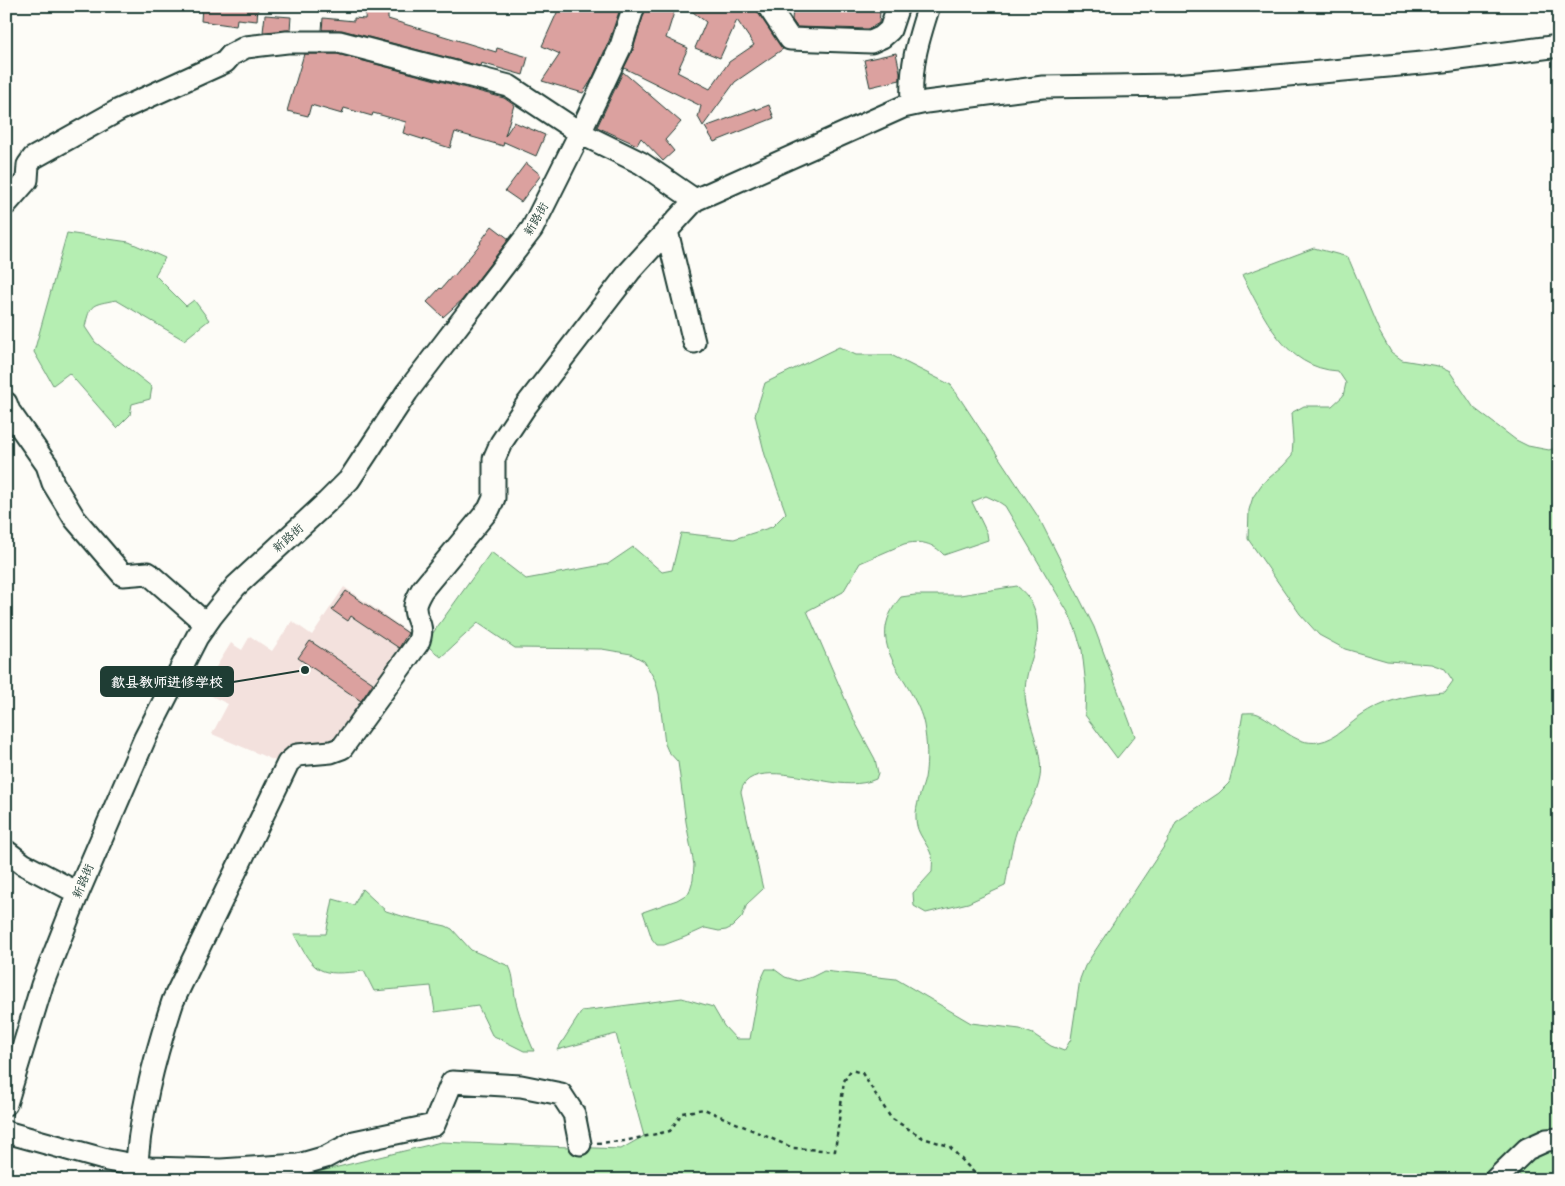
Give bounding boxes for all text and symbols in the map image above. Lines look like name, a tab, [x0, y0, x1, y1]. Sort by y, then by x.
street label: 新路街	[521, 200, 552, 239]
street label: 新路街	[270, 521, 307, 556]
callout: 歙县教师进修学校	[101, 667, 233, 696]
text: 歙县教师进修学校	[111, 674, 223, 691]
street label: 新路街	[70, 862, 97, 901]

